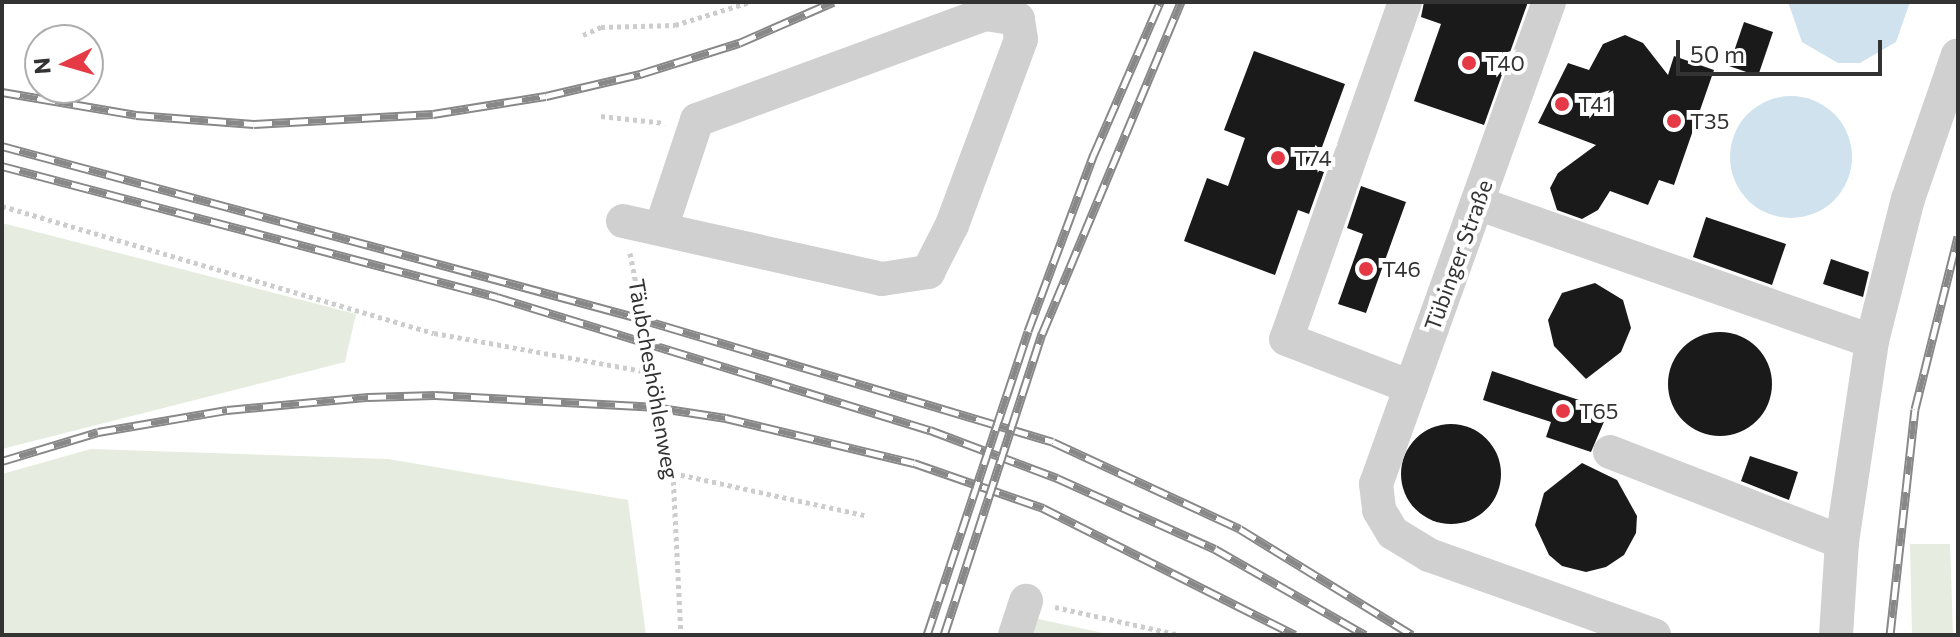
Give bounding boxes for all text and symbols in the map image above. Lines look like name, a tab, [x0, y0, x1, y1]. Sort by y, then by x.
north arrow	[24, 24, 104, 104]
scale bar	[1680, 24, 1886, 74]
text: 50 m	[1690, 39, 1745, 68]
place label: T40	[1485, 50, 1525, 76]
marker: T40	[1460, 54, 1478, 72]
text: N	[27, 57, 56, 75]
place label: T41	[1578, 91, 1612, 117]
marker: T41	[1553, 95, 1571, 113]
place label: T35	[1690, 108, 1729, 134]
marker: T35	[1665, 112, 1683, 130]
place label: T74	[1294, 145, 1332, 171]
marker: T74	[1269, 149, 1287, 167]
street label: Tübinger Straße	[1418, 176, 1498, 334]
place label: T46	[1382, 256, 1421, 282]
marker: T46	[1357, 260, 1375, 278]
street label: Täubcheshöhlenweg	[623, 277, 685, 481]
place label: T65	[1579, 398, 1618, 424]
marker: T65	[1554, 402, 1572, 420]

